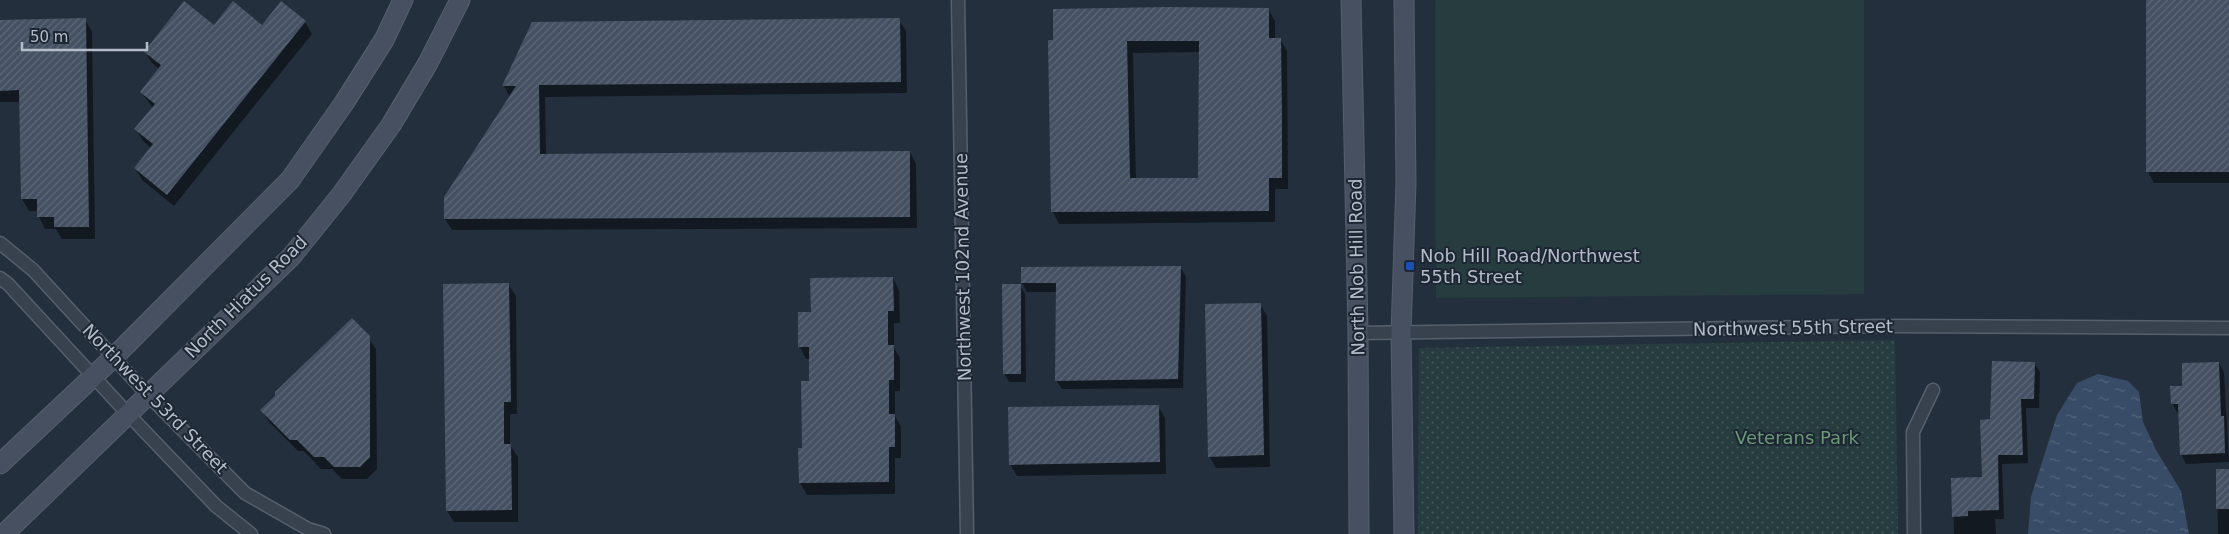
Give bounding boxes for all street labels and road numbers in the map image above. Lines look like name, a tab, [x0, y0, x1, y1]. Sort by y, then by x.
street label: Northwest 102nd Avenue	[950, 153, 975, 381]
street label: North Nob Hill Road	[1344, 178, 1369, 356]
street label: North Hiatus Road	[180, 231, 311, 362]
street label: Northwest 55th Street	[1693, 315, 1893, 340]
street label: Northwest 53rd Street	[78, 319, 232, 478]

